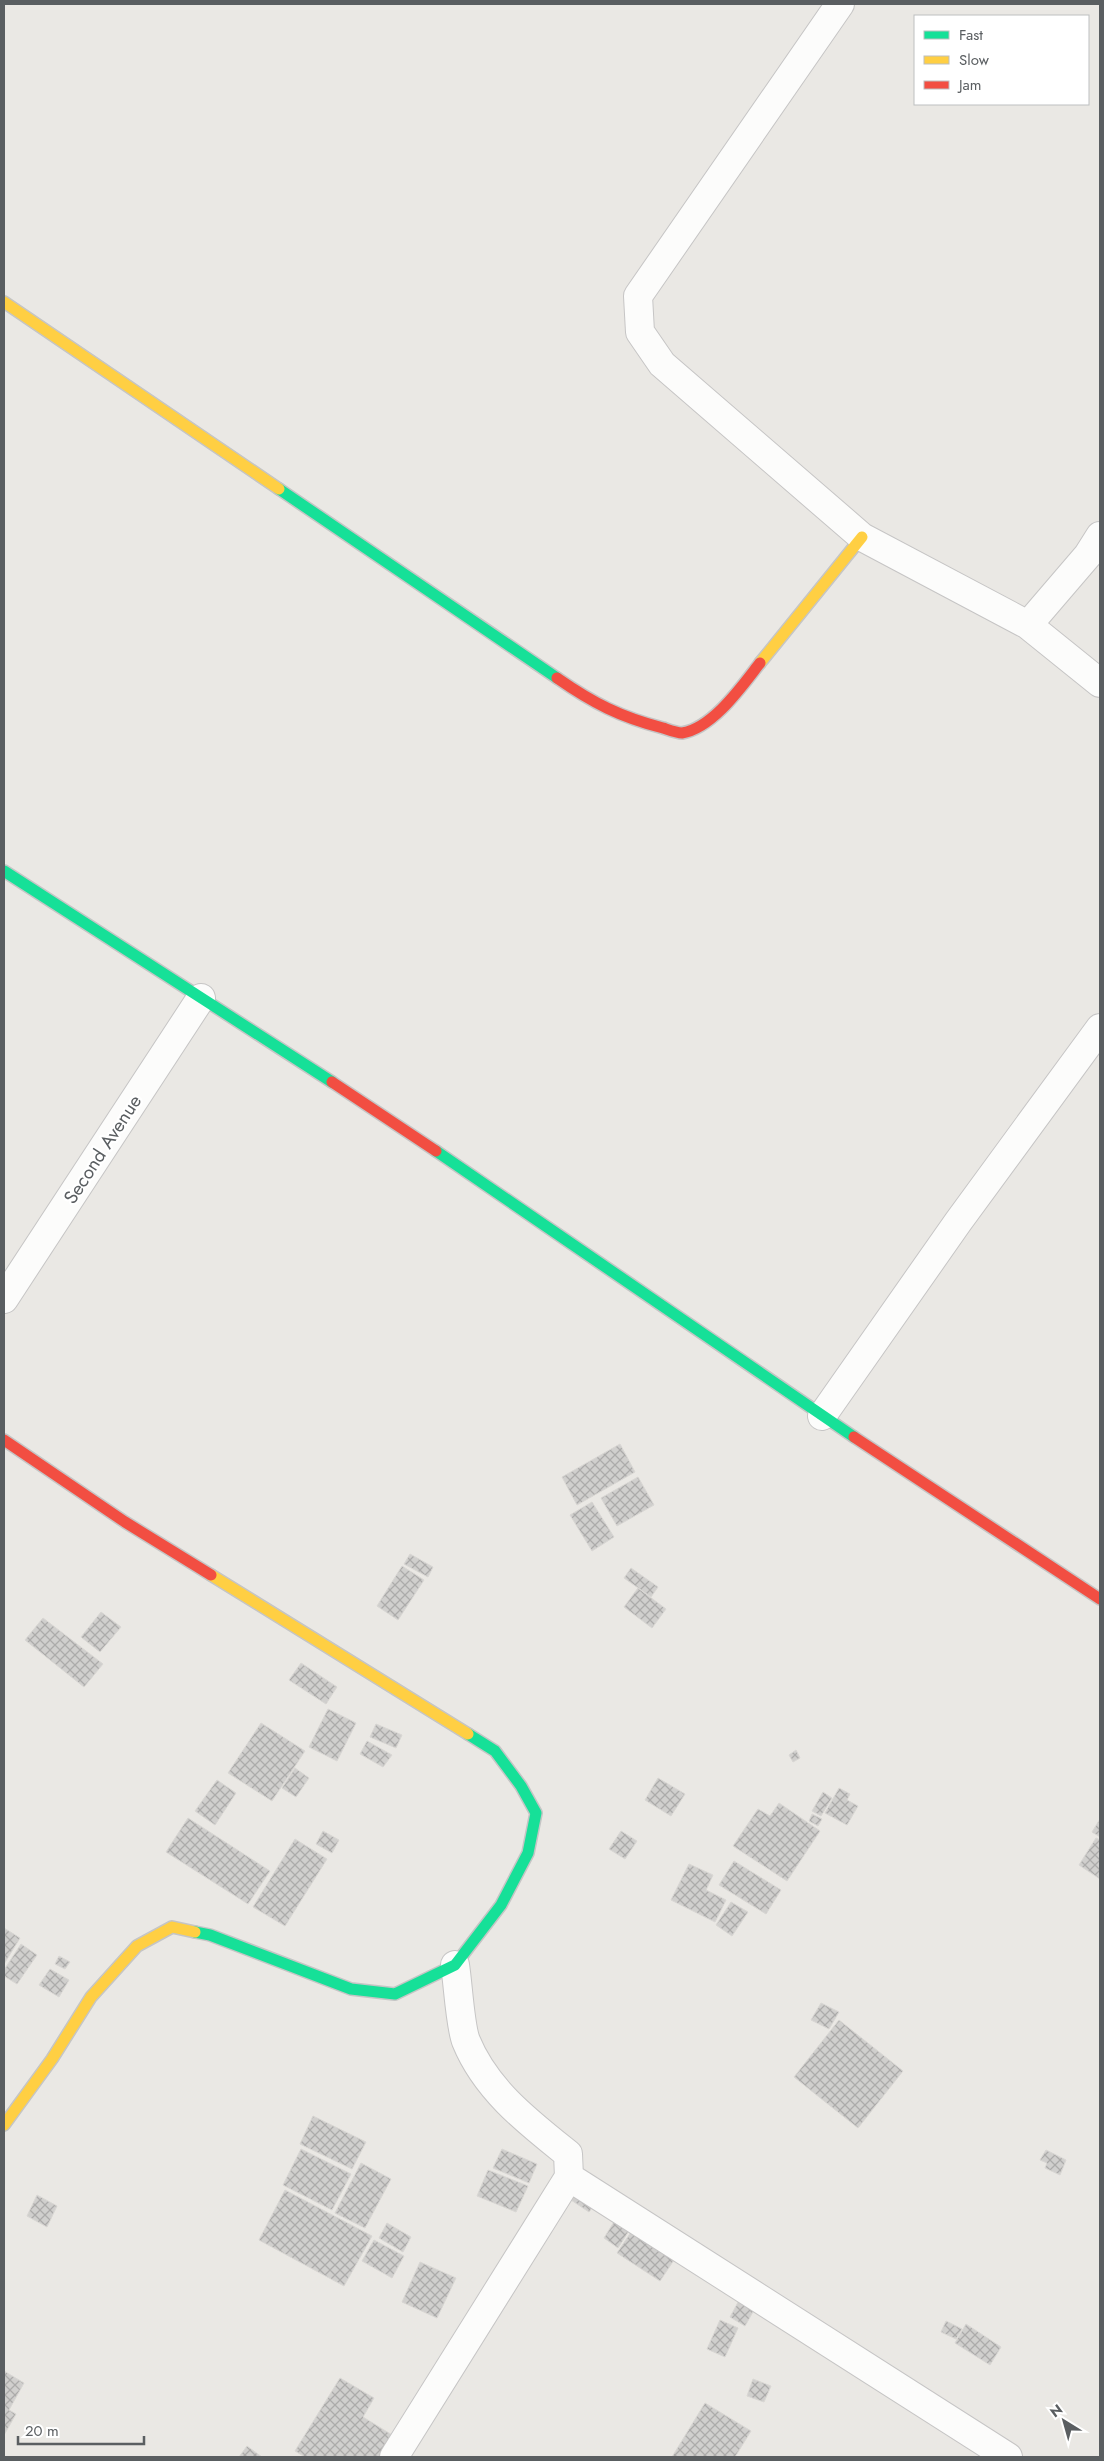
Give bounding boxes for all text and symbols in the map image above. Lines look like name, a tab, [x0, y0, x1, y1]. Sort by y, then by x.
legend	[914, 15, 1089, 105]
text: Fast	[959, 24, 983, 46]
text: Slow	[959, 49, 990, 71]
text: Jam	[957, 74, 982, 96]
street label: Second Avenue	[57, 1089, 148, 1209]
north arrow	[1039, 2396, 1089, 2446]
text: N	[1046, 2399, 1067, 2422]
scale bar	[18, 2414, 144, 2446]
text: 20 m	[25, 2420, 59, 2442]

